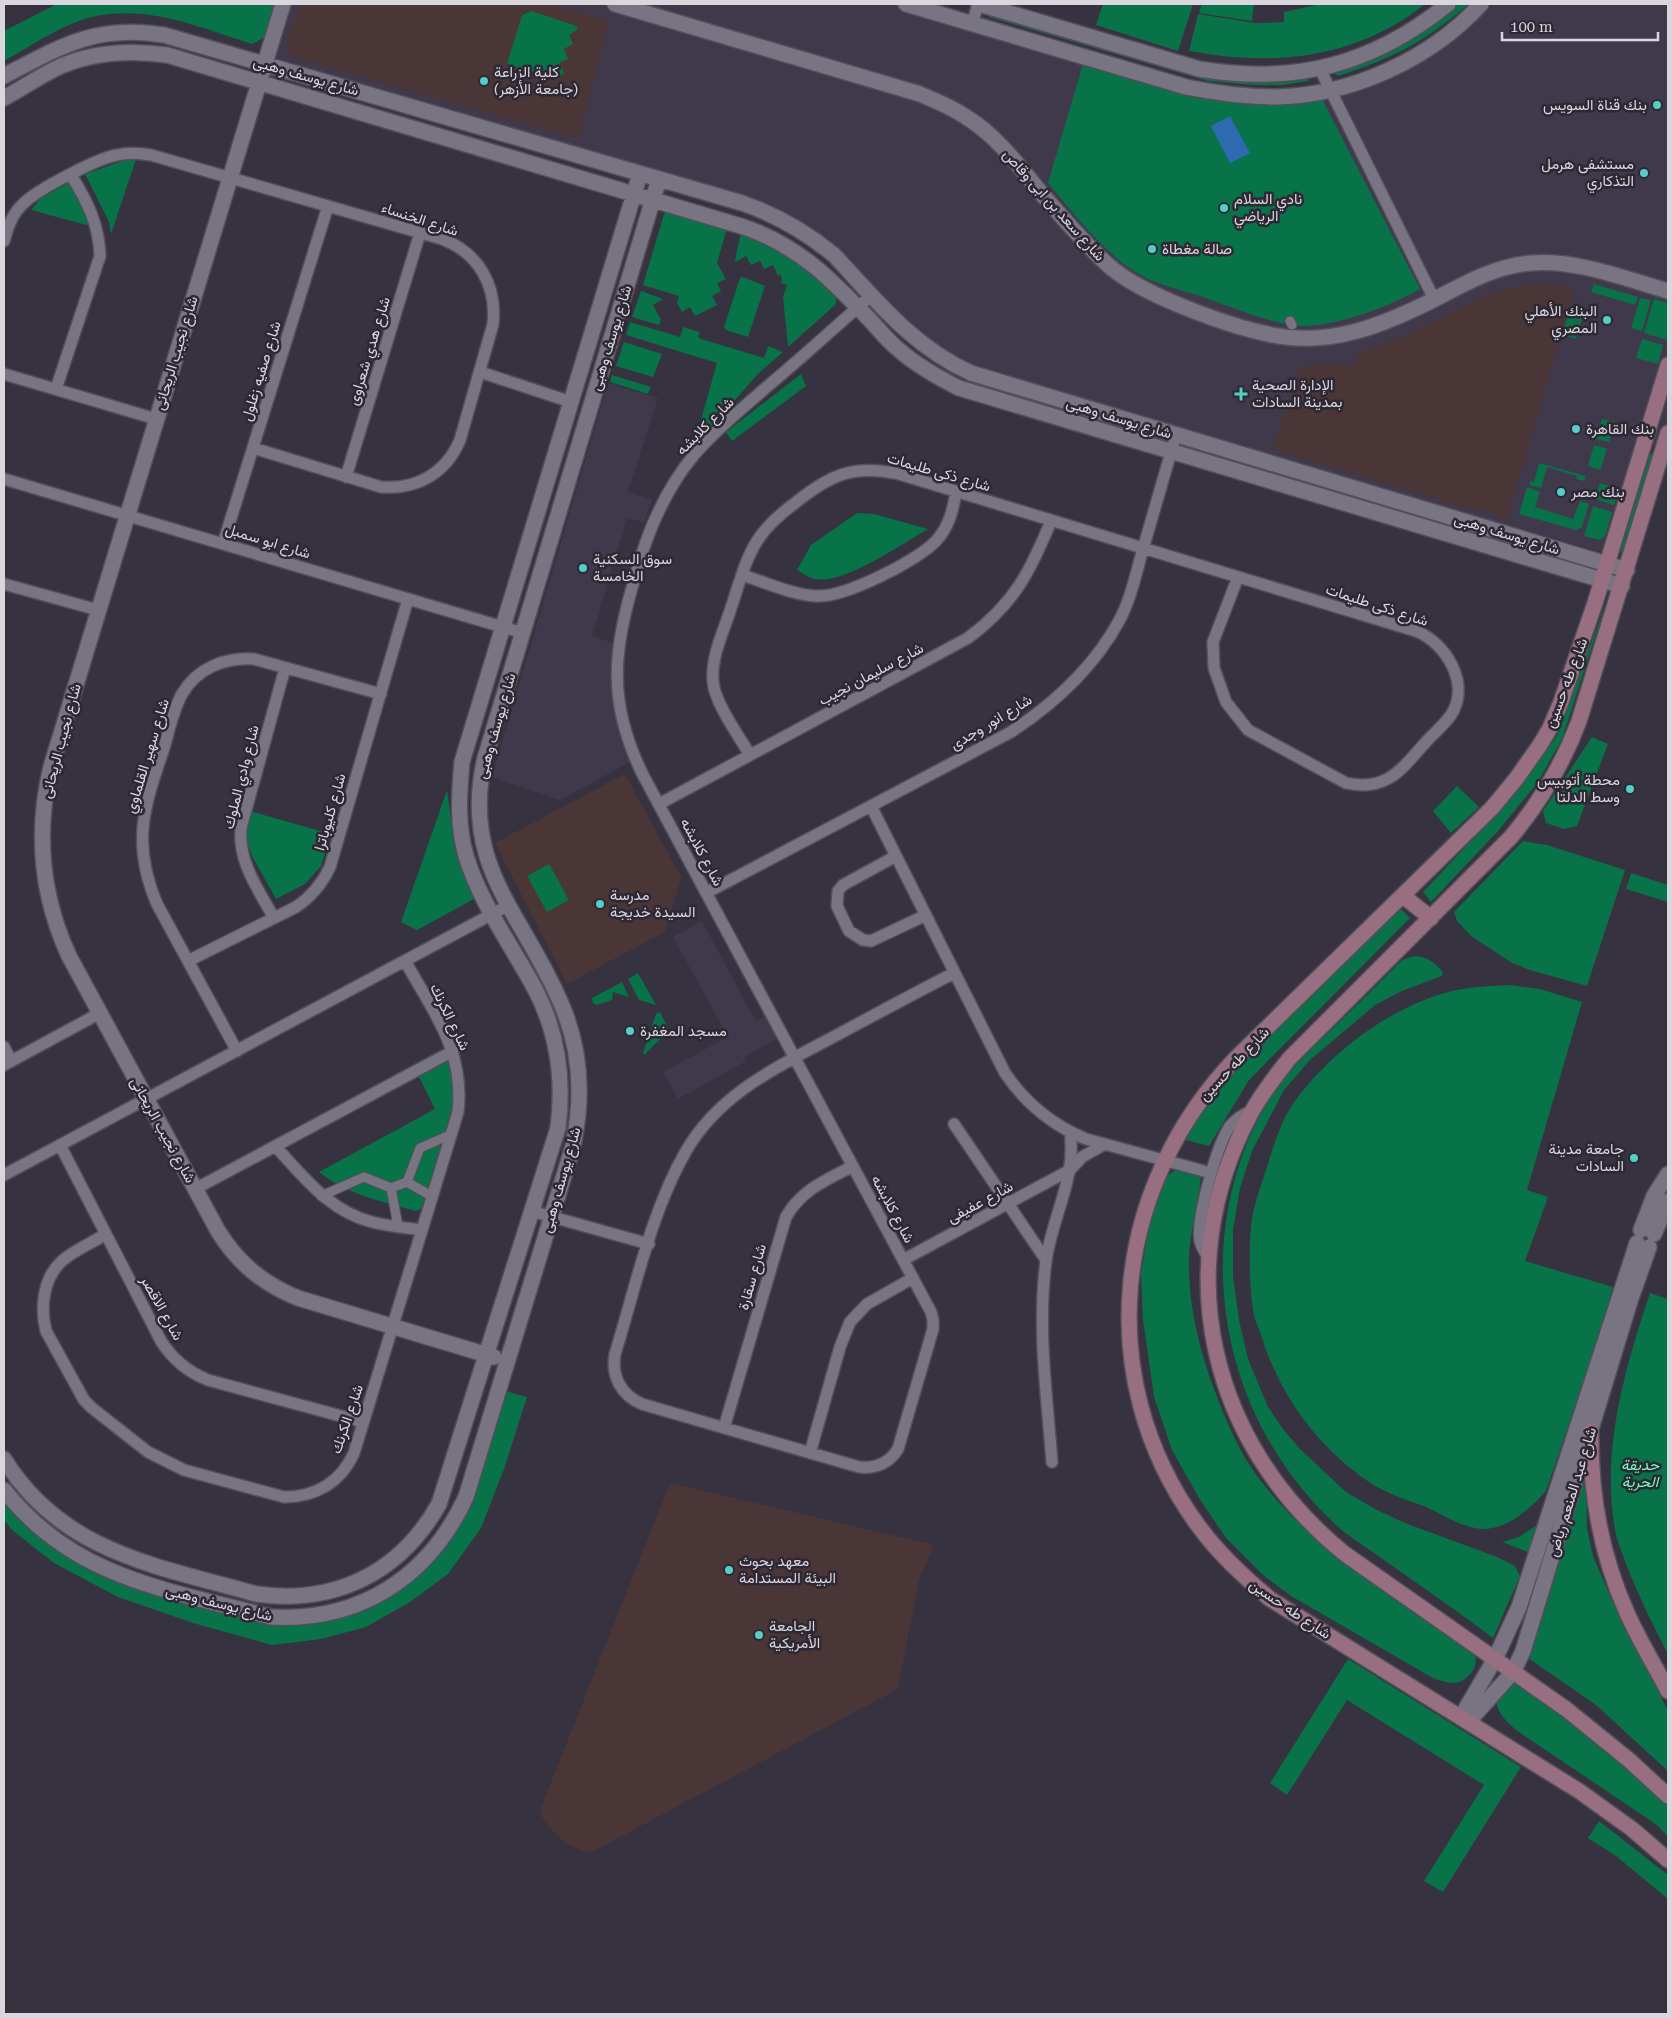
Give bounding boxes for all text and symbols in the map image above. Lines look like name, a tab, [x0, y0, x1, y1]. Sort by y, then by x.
scale bar	[1502, 10, 1658, 42]
text: 100 m	[1510, 18, 1553, 36]
street label: شارع يوسف وهبى	[251, 52, 361, 102]
place label: كلية الزراعة (جامعة الأزهر)	[494, 63, 578, 98]
marker: كلية الزراعة (جامعة الأزهر)	[478, 75, 490, 87]
place label: بنك قناة السويس	[1543, 96, 1647, 115]
marker: بنك قناة السويس	[1651, 99, 1663, 111]
street label: شارع سعد بن ابى وقاص	[998, 145, 1109, 266]
place label: مستشفى هرمل التذكاري	[1541, 155, 1634, 194]
marker: مستشفى هرمل التذكاري	[1638, 167, 1650, 179]
place label: نادي السلام الرياضي	[1234, 190, 1302, 229]
street label: شارع الخنساء	[379, 198, 461, 242]
marker: نادي السلام الرياضي	[1218, 202, 1230, 214]
place label: صالة مغطاة	[1162, 240, 1232, 258]
marker: صالة مغطاة	[1146, 243, 1158, 255]
street label: شارع يوسف وهبى	[586, 283, 638, 393]
street label: شارع نجيب الريحانى	[150, 294, 204, 413]
street label: شارع هدي شعراوى	[344, 294, 398, 409]
place label: البنك الأهلي المصري	[1525, 302, 1597, 341]
marker: البنك الأهلي المصري	[1601, 314, 1613, 326]
street label: شارع صفيه زغلول	[237, 319, 287, 424]
place label: الإدارة الصحية بمدينة السادات	[1252, 376, 1342, 411]
marker: الإدارة الصحية بمدينة السادات	[1234, 387, 1248, 401]
street label: شارع كلابشه	[672, 393, 739, 460]
street label: شارع يوسف وهبى	[1064, 393, 1174, 445]
place label: بنك القاهرة	[1586, 420, 1654, 438]
marker: بنك القاهرة	[1570, 423, 1582, 435]
street label: شارع ذكى طليمات	[885, 449, 993, 497]
place label: بنك مصر	[1570, 483, 1625, 501]
marker: بنك مصر	[1555, 486, 1567, 498]
street label: شارع يوسف وهبى	[1452, 509, 1562, 561]
street label: شارع ابو سمبل	[223, 520, 313, 564]
place label: سوق السكنية الخامسة	[593, 550, 672, 585]
marker: سوق السكنية الخامسة	[577, 562, 589, 574]
street label: شارع ذكى طليمات	[1323, 580, 1431, 632]
street label: شارع طه حسين	[1541, 635, 1593, 731]
street label: شارع سليمان نجيب	[815, 639, 928, 711]
street label: شارع يوسف وهبى	[472, 671, 522, 781]
street label: شارع نجيب الريحانى	[37, 681, 87, 801]
street label: شارع انور وجدى	[947, 690, 1036, 755]
street label: شارع سهير القلماوي	[121, 696, 177, 817]
street label: شارع وادي الملوك	[219, 723, 267, 832]
street label: شارع كليوباترا	[310, 771, 352, 853]
place label: محطة أتوبيس وسط الدلتا	[1537, 771, 1620, 806]
marker: محطة أتوبيس وسط الدلتا	[1624, 783, 1636, 795]
street label: شارع كلابشه	[675, 815, 728, 890]
place label: مدرسة السيدة خديجة	[610, 886, 695, 921]
marker: مدرسة السيدة خديجة	[594, 898, 606, 910]
street label: شارع الكرنك	[424, 981, 474, 1054]
place label: مسجد المغفرة	[640, 1022, 727, 1040]
street label: شارع طه حسين	[1195, 1023, 1274, 1106]
marker: مسجد المغفرة	[624, 1025, 636, 1037]
street label: شارع نجيب الريحانى	[125, 1074, 200, 1187]
street label: شارع يوسف وهبى	[537, 1125, 587, 1235]
place label: جامعة مدينة السادات	[1548, 1140, 1624, 1175]
marker: جامعة مدينة السادات	[1628, 1152, 1640, 1164]
street label: شارع كلابشه	[866, 1172, 919, 1247]
street label: شارع عفيفى	[944, 1177, 1017, 1229]
street label: شارع سقارة	[734, 1242, 772, 1313]
street label: شارع الاقصر	[135, 1271, 187, 1345]
street label: شارع الكرنك	[327, 1382, 369, 1457]
street label: شارع عبد المنعم رياض	[1544, 1425, 1602, 1560]
park label: حديقة الحرية	[1621, 1456, 1660, 1491]
place label: معهد بحوث البيئة المستدامة	[739, 1552, 836, 1587]
marker: معهد بحوث البيئة المستدامة	[723, 1564, 735, 1576]
street label: شارع طه حسين	[1245, 1575, 1334, 1645]
street label: شارع يوسف وهبى	[163, 1581, 274, 1627]
place label: الجامعة الأمريكية	[769, 1617, 820, 1652]
marker: الجامعة الأمريكية	[753, 1629, 765, 1641]

